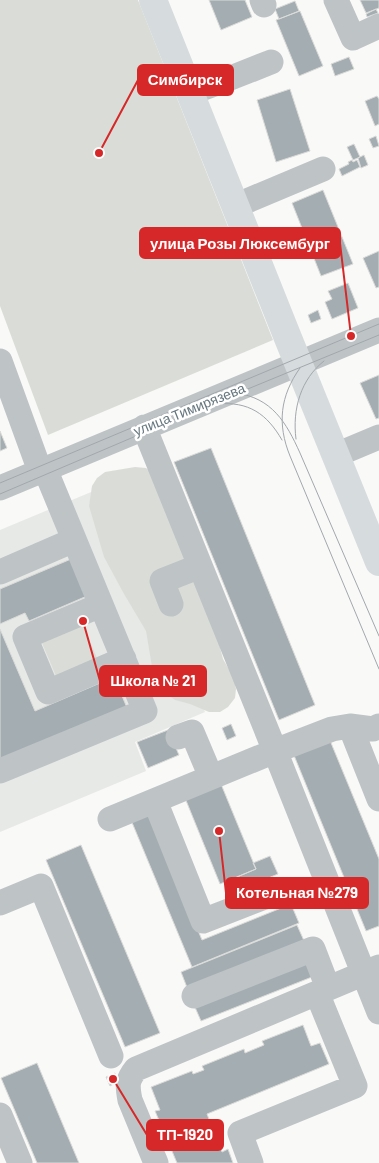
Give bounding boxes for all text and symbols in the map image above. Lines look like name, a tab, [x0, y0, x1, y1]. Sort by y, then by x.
callout: Симбирск	[138, 65, 233, 95]
text: Симбирск	[148, 70, 223, 88]
callout: улица Розы Люксембург	[140, 228, 340, 258]
text: улица Розы Люксембург	[150, 234, 330, 252]
street label: улица Тимирязева	[131, 379, 247, 439]
callout: Школа № 21	[100, 666, 206, 696]
text: Школа № 21	[110, 671, 196, 689]
callout: Котельная №279	[226, 878, 368, 908]
text: Котельная №279	[236, 883, 358, 901]
callout: ТП-1920	[147, 1120, 223, 1150]
text: ТП-1920	[157, 1125, 213, 1143]

